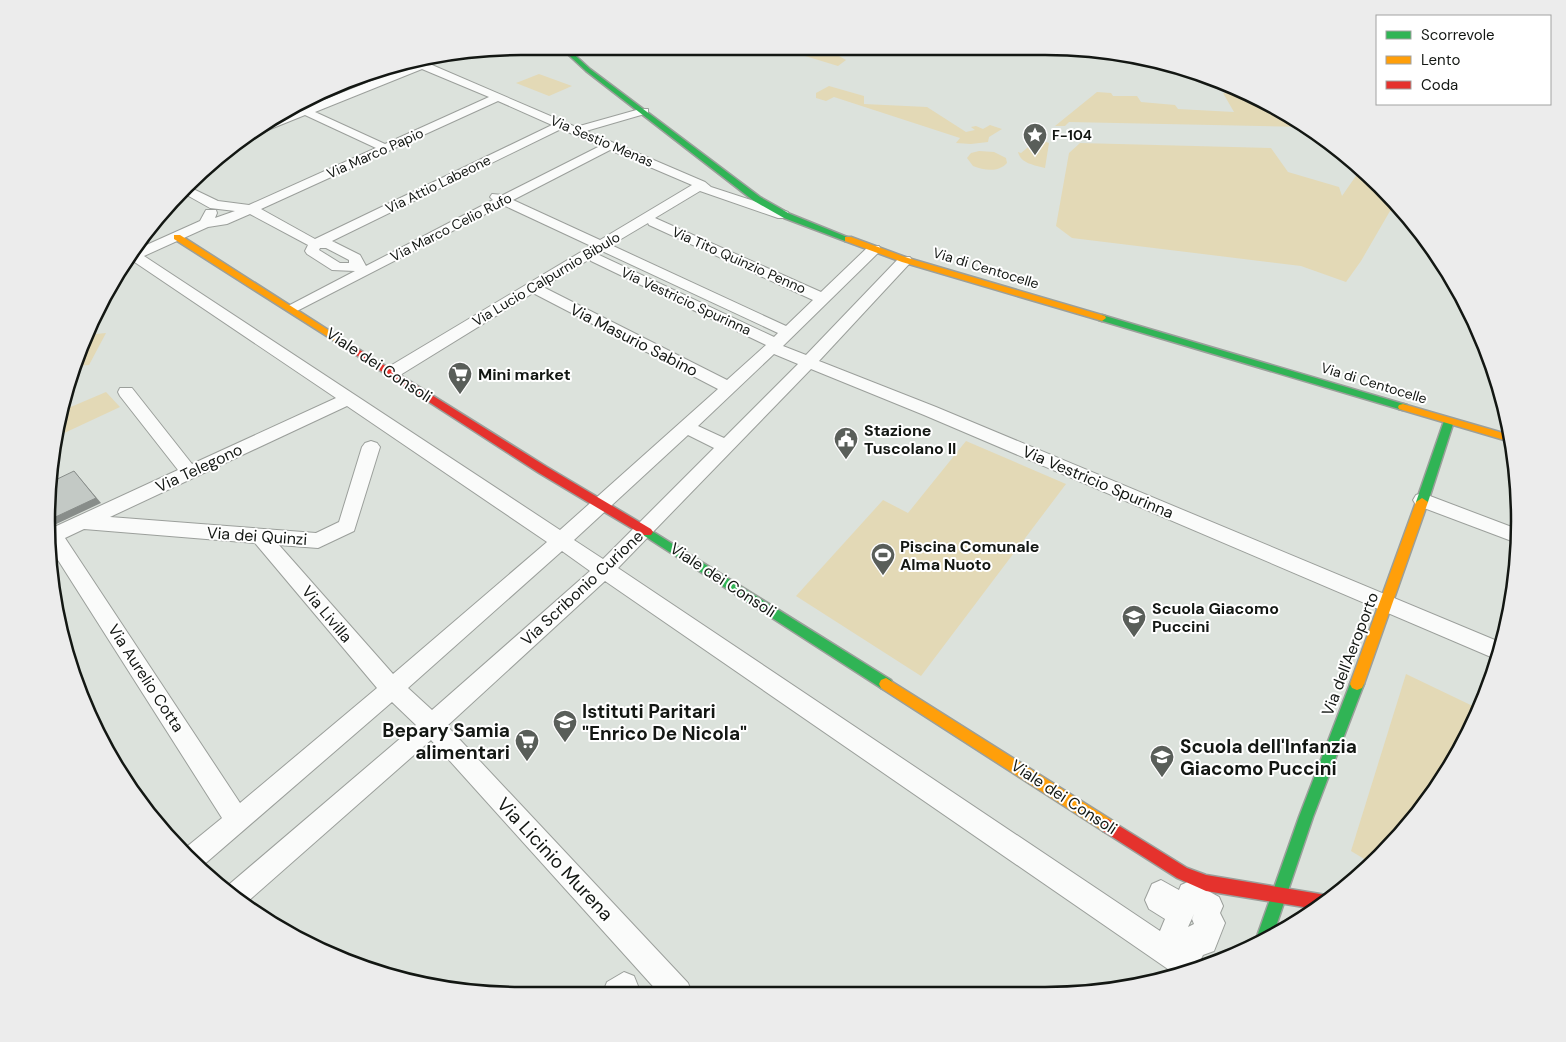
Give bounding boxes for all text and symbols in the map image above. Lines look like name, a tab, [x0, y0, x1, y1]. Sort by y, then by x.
legend	[1376, 15, 1551, 105]
text: Scorrevole	[1421, 25, 1495, 45]
text: Lento	[1421, 50, 1460, 70]
text: Coda	[1421, 75, 1458, 95]
street label: Via Sestio Menas	[548, 111, 656, 171]
place icon: F-104	[1022, 122, 1048, 156]
street label: Via Marco Papio	[324, 124, 426, 182]
place label: F-104	[1052, 126, 1092, 144]
street label: Via Attio Labeone	[382, 151, 494, 217]
street label: Via Marco Celio Rufo	[387, 189, 515, 265]
street label: Via Tito Quinzio Penno	[669, 222, 809, 298]
street label: Via Lucio Calpurnio Bibulo	[469, 228, 623, 330]
street label: Via di Centocelle	[931, 243, 1041, 293]
street label: Via Vestricio Spurinna	[618, 263, 754, 339]
street label: Via Masurio Sabino	[566, 299, 702, 381]
street label: Viale dei Consoli	[322, 323, 436, 407]
street label: Via di Centocelle	[1319, 358, 1429, 408]
supermarket icon: Mini market	[447, 361, 473, 395]
place label: Mini market	[478, 364, 571, 385]
place label: Stazione Tuscolano II	[864, 420, 956, 459]
public building icon: Stazione Tuscolano II	[833, 426, 859, 460]
street label: Via Telegono	[152, 439, 246, 497]
street label: Via Vestricio Spurinna	[1019, 441, 1177, 523]
street label: Via dei Quinzi	[206, 522, 308, 550]
street label: Via Scribonio Curione	[516, 526, 648, 650]
place label: Piscina Comunale Alma Nuoto	[900, 536, 1039, 575]
street label: Viale dei Consoli	[666, 538, 780, 622]
sports icon: Piscina Comunale Alma Nuoto	[870, 542, 896, 576]
street label: Via Livilla	[297, 581, 357, 647]
street label: Via dell'Aeroporto	[1317, 589, 1383, 719]
place label: Scuola Giacomo Puccini	[1152, 598, 1279, 637]
school or university icon: Scuola Giacomo Puccini	[1121, 604, 1147, 638]
street label: Via Aurelio Cotta	[103, 620, 189, 736]
place label: Istituti Paritari "Enrico De Nicola"	[582, 699, 747, 746]
school or university icon: Istituti Paritari "Enrico De Nicola"	[552, 709, 578, 743]
place label: Bepary Samia alimentari	[382, 718, 510, 765]
supermarket icon: Bepary Samia alimentari	[514, 728, 540, 762]
place label: Scuola dell'Infanzia Giacomo Puccini	[1180, 734, 1357, 781]
school or university icon: Scuola dell'Infanzia Giacomo Puccini	[1149, 744, 1175, 778]
street label: Viale dei Consoli	[1007, 755, 1121, 839]
street label: Via Licinio Murena	[491, 792, 619, 926]

